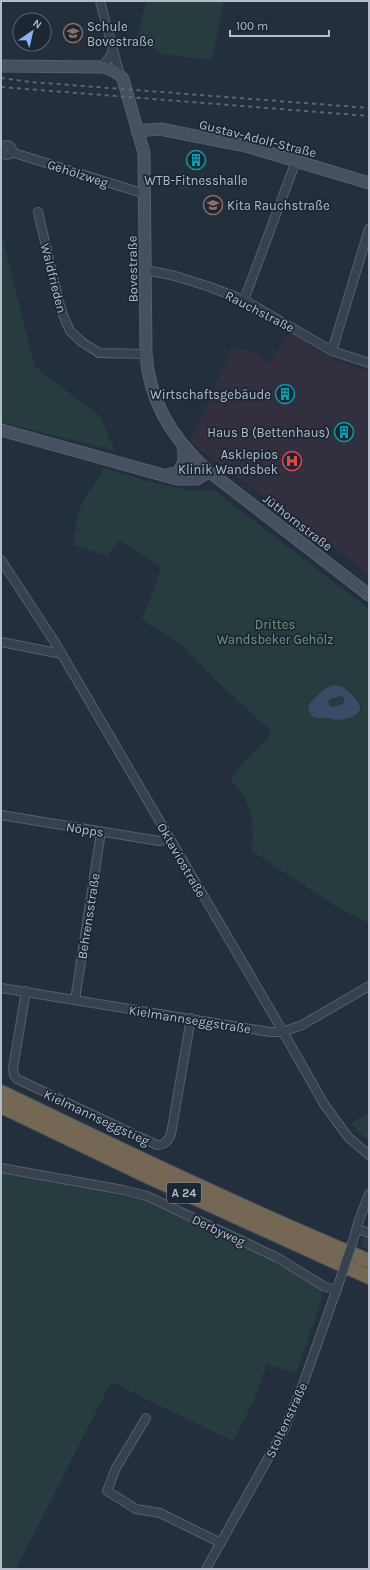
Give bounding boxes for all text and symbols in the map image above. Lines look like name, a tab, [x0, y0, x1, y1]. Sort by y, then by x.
north arrow	[12, 12, 52, 52]
scale bar	[230, 12, 329, 38]
text: N	[30, 17, 44, 32]
place label: Schule Bovestraße	[87, 19, 154, 49]
text: 100 m	[236, 19, 268, 33]
school or university icon: Schule Bovestraße	[62, 22, 84, 44]
street label: Gustav-Adolf-Straße	[198, 117, 318, 160]
building icon: WTB-Fitnesshalle	[185, 149, 207, 171]
street label: Gehölzweg	[45, 157, 111, 191]
place label: WTB-Fitnesshalle	[144, 173, 248, 188]
school or university icon: Kita Rauchstraße	[202, 194, 224, 216]
place label: Kita Rauchstraße	[227, 198, 330, 213]
street label: Bovestraße	[124, 235, 141, 302]
street label: Waldfrieden	[38, 242, 69, 315]
street label: Rauchstraße	[223, 288, 297, 335]
building icon: Wirtschaftsgebäude	[274, 383, 296, 405]
place label: Wirtschaftsgebäude	[150, 387, 271, 402]
building icon: Haus B (Bettenhaus)	[333, 421, 355, 443]
place label: Haus B (Bettenhaus)	[207, 425, 330, 440]
place label: Asklepios Klinik Wandsbek	[178, 447, 278, 477]
hospital icon: Asklepios Klinik Wandsbek	[281, 450, 303, 472]
street label: Jüthornstraße	[260, 491, 336, 554]
park label: Drittes Wandsbeker Gehölz	[217, 617, 333, 647]
street label: Nöpps	[65, 819, 105, 840]
street label: Oktaviostraße	[154, 820, 209, 900]
street label: Behrensstraße	[74, 872, 103, 960]
street label: Kielmannseggstraße	[128, 1002, 252, 1037]
street label: Kielmannseggstieg	[42, 1086, 153, 1149]
road number: A 24	[167, 1183, 201, 1203]
street label: Derbyweg	[190, 1212, 248, 1250]
street label: Stoltenstraße	[263, 1380, 311, 1460]

